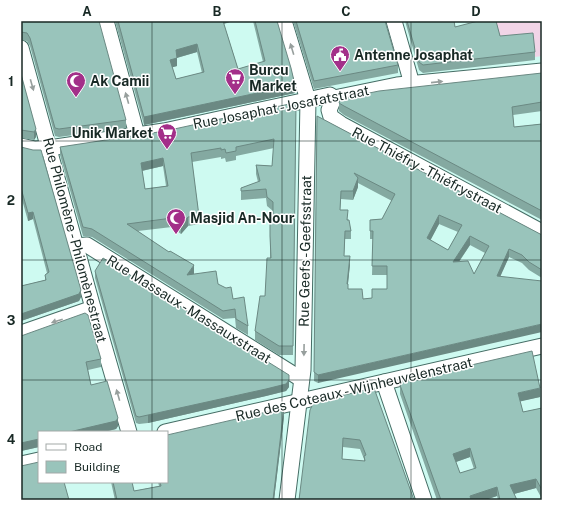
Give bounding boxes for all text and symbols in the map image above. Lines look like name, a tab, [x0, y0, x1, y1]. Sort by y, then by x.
text: A	[82, 4, 92, 19]
text: B	[213, 4, 222, 19]
text: C	[341, 4, 351, 19]
text: D	[471, 4, 481, 19]
one-way arrow	[289, 43, 295, 55]
public building icon: Antenne Josaphat	[329, 44, 351, 72]
place label: Antenne Josaphat	[354, 47, 473, 63]
place label: Burcu Market	[249, 62, 297, 94]
supermarket icon: Burcu Market	[224, 67, 246, 95]
mosque icon: Ak Camii	[65, 70, 87, 98]
place label: Ak Camii	[90, 73, 149, 89]
text: 1	[8, 74, 14, 89]
one-way arrow	[431, 78, 443, 85]
one-way arrow	[29, 79, 35, 91]
street label: Rue Josaphat - Josafatstraat	[192, 82, 370, 132]
one-way arrow	[124, 91, 130, 103]
supermarket icon: Unik Market	[156, 122, 178, 150]
street label: Rue Thiéfry - Thiéfrystraat	[349, 124, 505, 216]
place label: Unik Market	[72, 125, 153, 141]
street label: Rue Philomène - Philomènestraat	[40, 136, 110, 344]
street label: Rue Geefs - Geefsstraat	[296, 175, 314, 327]
text: 2	[7, 193, 15, 208]
mosque icon: Masjid An-Nour	[165, 207, 187, 235]
place label: Masjid An-Nour	[190, 210, 295, 226]
street label: Rue Massaux - Massauxstraat	[104, 252, 274, 366]
text: 3	[7, 313, 16, 328]
one-way arrow	[51, 318, 63, 324]
one-way arrow	[300, 344, 307, 356]
street label: Rue des Coteaux - Wijnheuvelenstraat	[234, 354, 474, 424]
one-way arrow	[115, 388, 121, 400]
legend	[38, 431, 168, 483]
text: 4	[7, 432, 16, 447]
text: Road	[74, 440, 102, 454]
text: Building	[74, 460, 120, 474]

